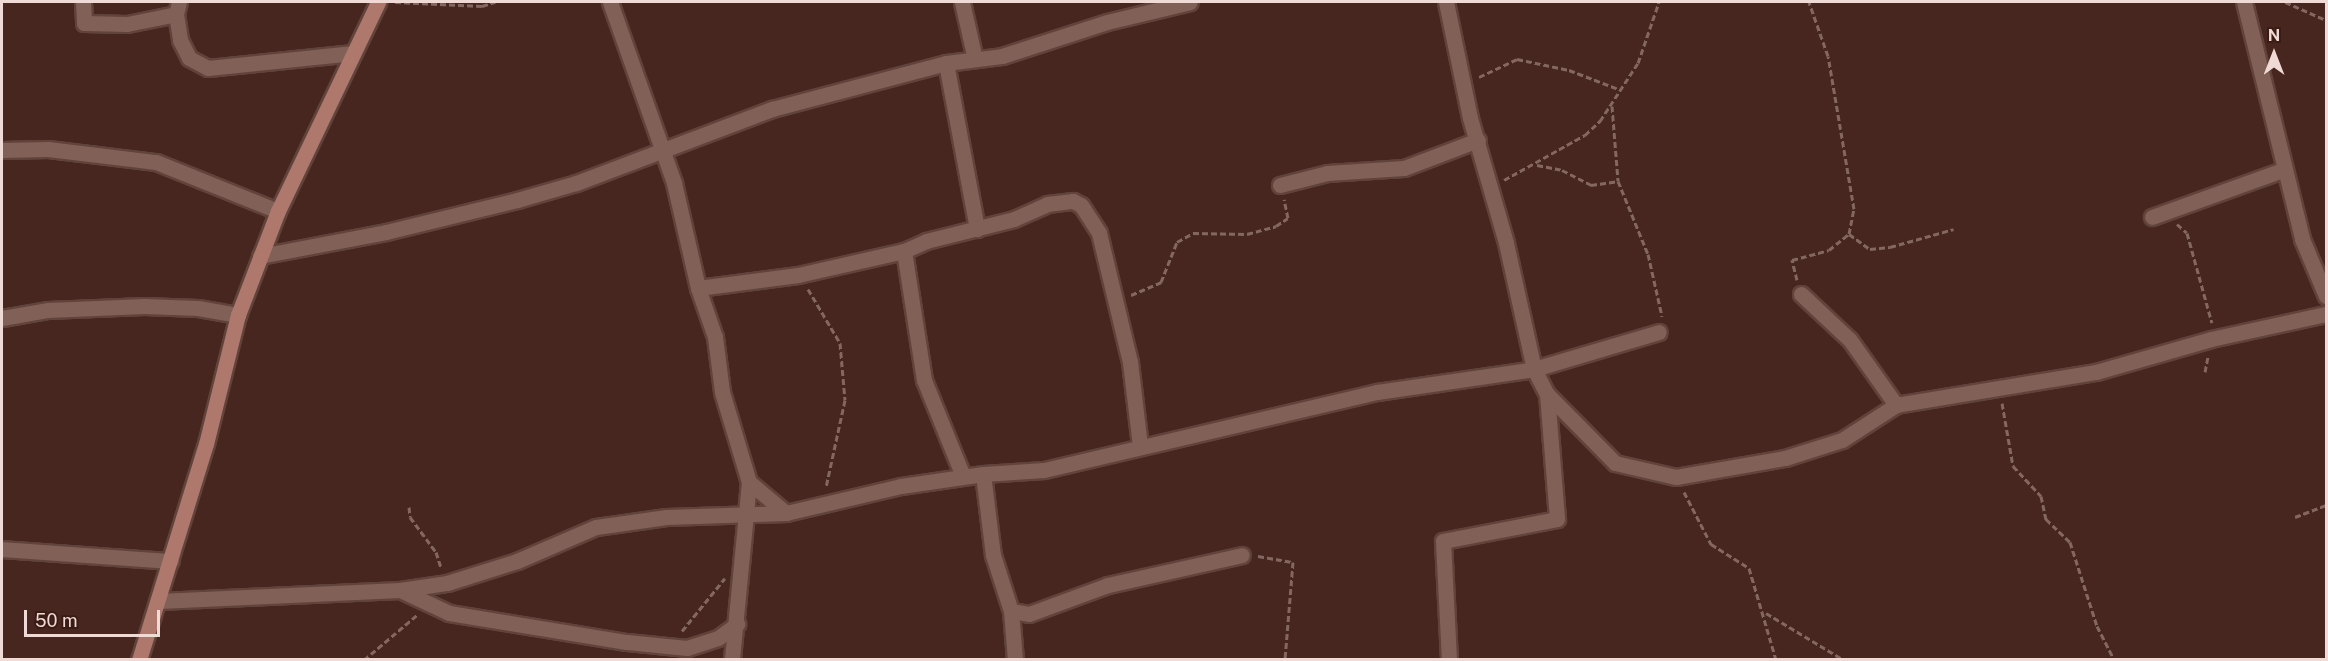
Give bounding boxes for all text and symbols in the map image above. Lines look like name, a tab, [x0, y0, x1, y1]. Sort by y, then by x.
north arrow	[2244, 24, 2304, 84]
text: N	[2268, 26, 2280, 45]
scale bar	[27, 598, 164, 636]
text: 50 m	[35, 610, 78, 631]

